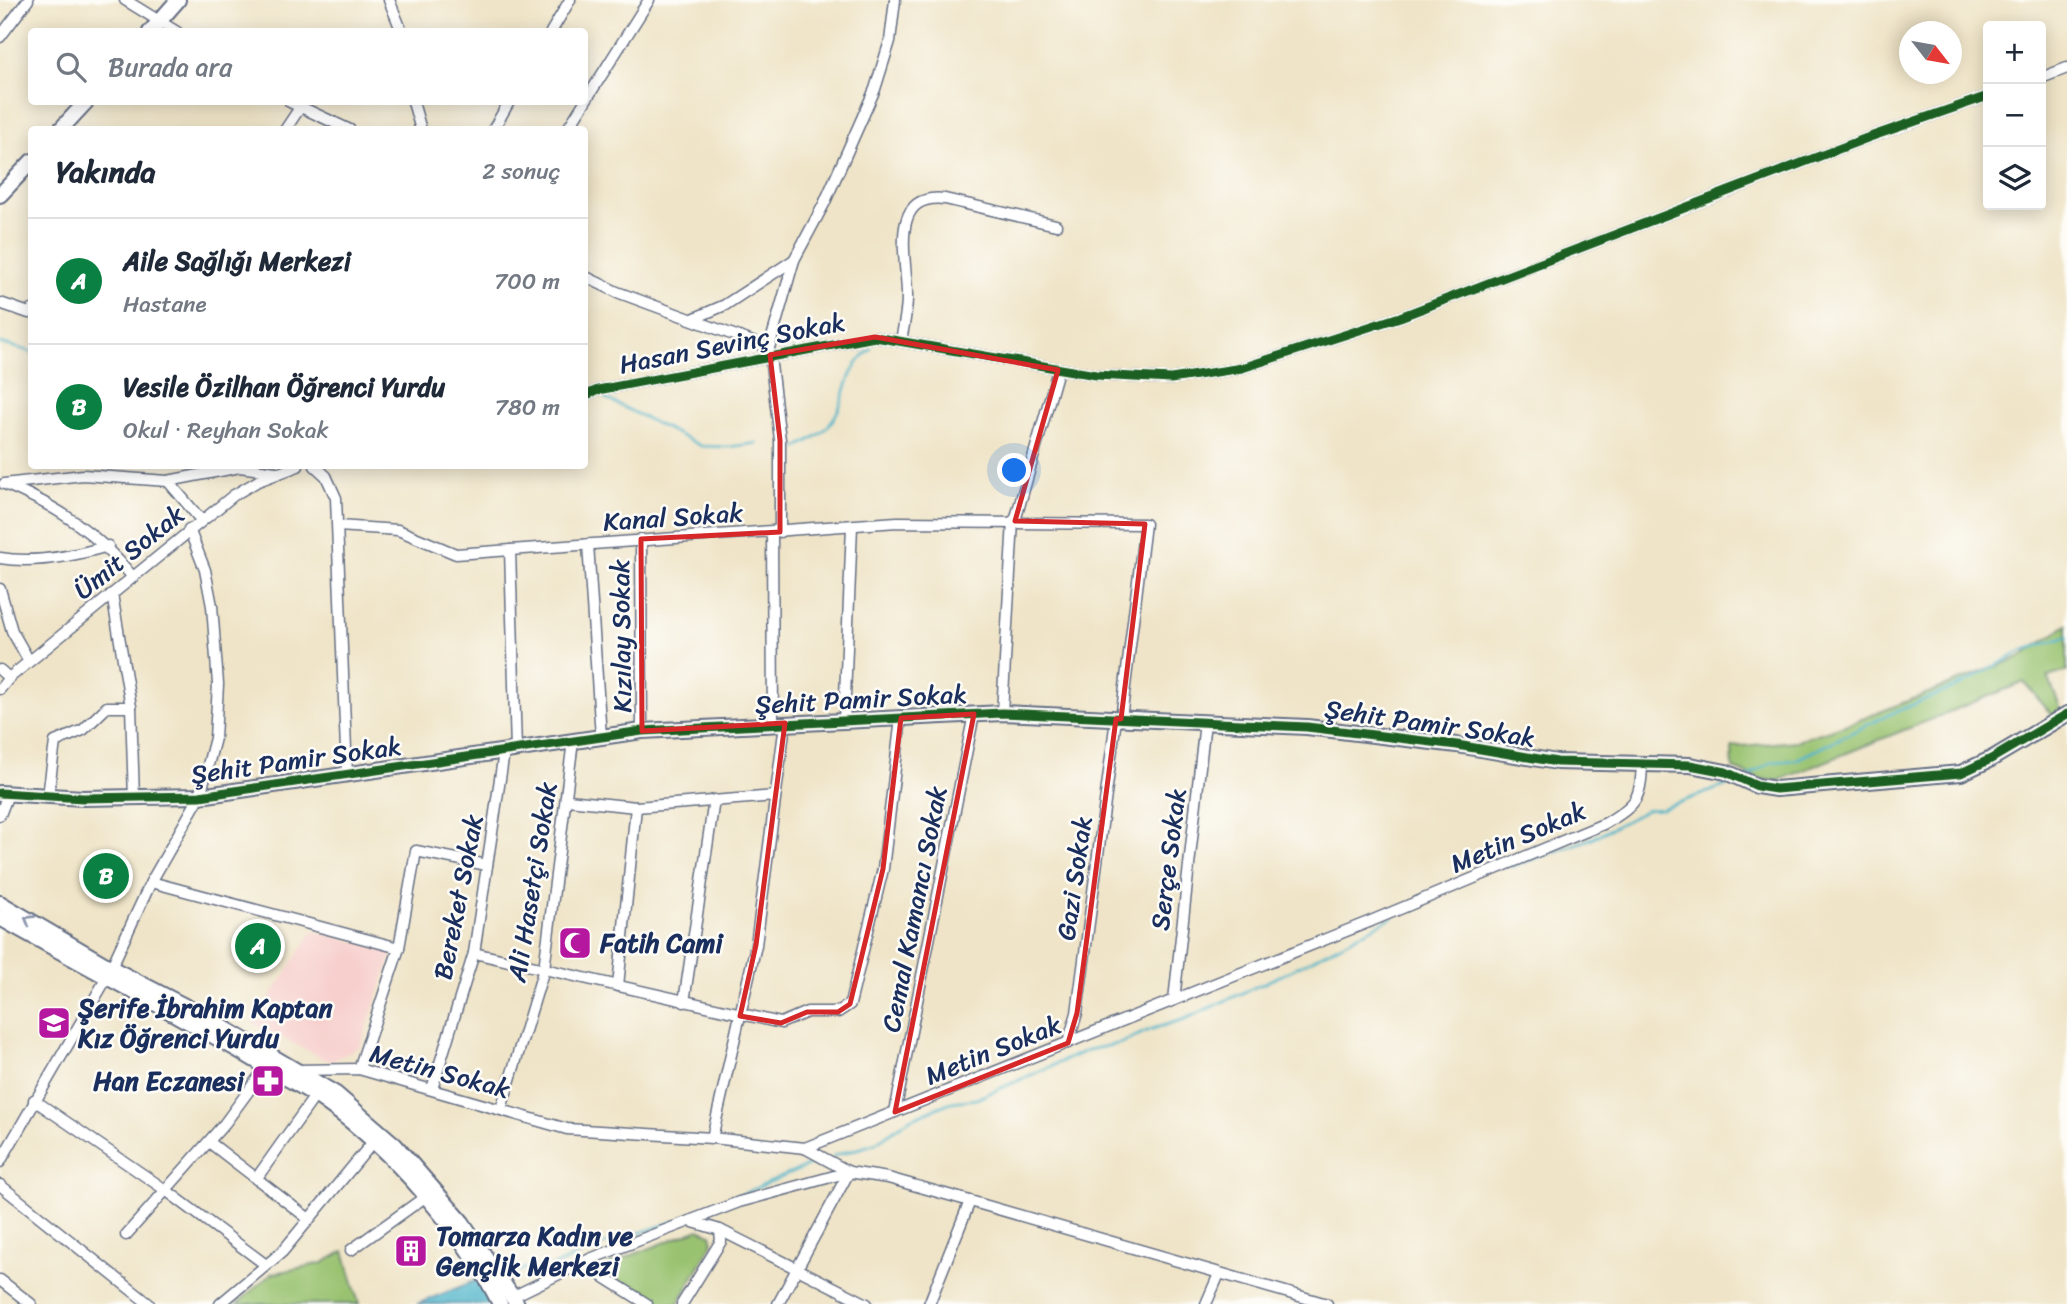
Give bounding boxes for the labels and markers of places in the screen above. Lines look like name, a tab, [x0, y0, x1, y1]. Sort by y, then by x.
pin: B	[83, 850, 129, 902]
pin: A	[235, 920, 281, 972]
place label: Fatih Cami	[599, 920, 724, 966]
mosque icon: Fatih Cami	[556, 924, 594, 962]
place label: Şerife İbrahim Kaptan Kız Öğrenci Yurdu	[77, 985, 334, 1061]
school or university icon: Şerife İbrahim Kaptan Kız Öğrenci Yurdu	[35, 1004, 73, 1042]
place label: Han Eczanesi	[93, 1058, 246, 1104]
pharmacy icon: Han Eczanesi	[249, 1062, 287, 1100]
place label: Tomarza Kadın ve Gençlik Merkezi	[436, 1213, 634, 1289]
building icon: Tomarza Kadın ve Gençlik Merkezi	[392, 1232, 430, 1270]

